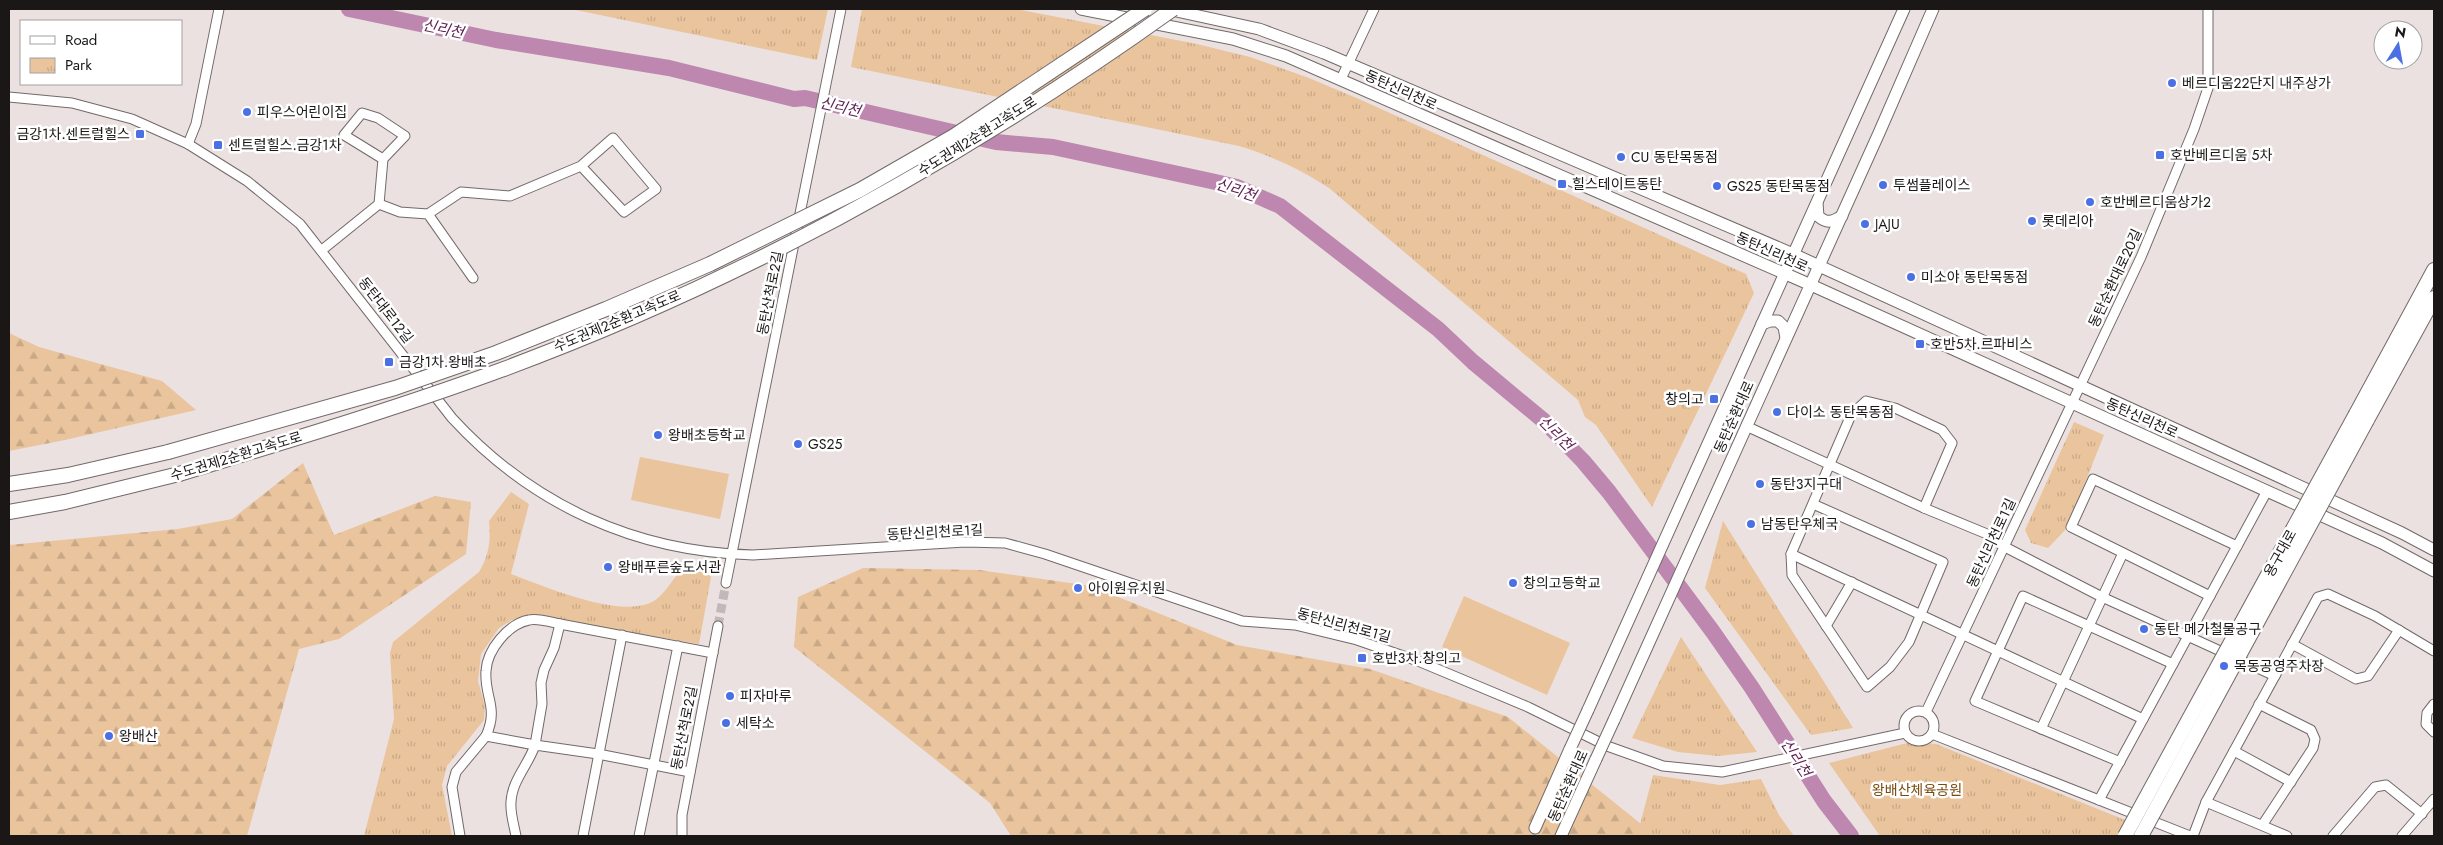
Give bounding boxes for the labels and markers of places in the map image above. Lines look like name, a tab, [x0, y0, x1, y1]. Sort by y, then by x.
place label: 베르디움22단지 내주상가	[2182, 73, 2331, 93]
marker: 베르디움22단지 내주상가	[2166, 77, 2178, 89]
place label: 피우스어린이집	[257, 102, 347, 122]
marker: 피우스어린이집	[241, 106, 253, 118]
place label: 금강1차.센트럴힐스	[16, 124, 130, 144]
marker: 금강1차.센트럴힐스	[134, 128, 146, 140]
place label: 센트럴힐스.금강1차	[228, 135, 342, 155]
marker: 센트럴힐스.금강1차	[212, 139, 224, 151]
place label: 호반베르디움 5차	[2170, 145, 2272, 165]
place label: CU 동탄목동점	[1631, 147, 1718, 167]
marker: 호반베르디움 5차	[2154, 149, 2166, 161]
marker: CU 동탄목동점	[1615, 151, 1627, 163]
place label: 힐스테이트동탄	[1572, 174, 1662, 194]
place label: 투썸플레이스	[1893, 175, 1970, 195]
place label: GS25 동탄목동점	[1727, 176, 1830, 196]
marker: 힐스테이트동탄	[1556, 178, 1568, 190]
marker: 투썸플레이스	[1877, 179, 1889, 191]
marker: GS25 동탄목동점	[1711, 180, 1723, 192]
place label: 호반베르디움상가2	[2100, 192, 2211, 212]
marker: 호반베르디움상가2	[2084, 196, 2096, 208]
place label: 롯데리아	[2042, 211, 2094, 231]
place label: JAJU	[1873, 214, 1900, 234]
marker: 롯데리아	[2026, 215, 2038, 227]
marker: JAJU	[1859, 218, 1871, 230]
place label: 미소야 동탄목동점	[1921, 267, 2028, 287]
marker: 미소야 동탄목동점	[1905, 271, 1917, 283]
place label: 호반5차.르파비스	[1930, 334, 2032, 354]
marker: 호반5차.르파비스	[1914, 338, 1926, 350]
place label: 금강1차.왕배초	[399, 352, 487, 372]
marker: 금강1차.왕배초	[383, 356, 395, 368]
place label: 창의고	[1665, 389, 1704, 409]
marker: 창의고	[1708, 393, 1720, 405]
place label: 다이소 동탄목동점	[1787, 402, 1894, 422]
marker: 다이소 동탄목동점	[1771, 406, 1783, 418]
place label: 왕배초등학교	[668, 425, 745, 445]
marker: 왕배초등학교	[652, 429, 664, 441]
place label: GS25	[808, 434, 842, 454]
marker: GS25	[792, 438, 804, 450]
place label: 동탄3지구대	[1770, 474, 1842, 494]
marker: 동탄3지구대	[1754, 478, 1766, 490]
place label: 남동탄우체국	[1761, 514, 1838, 534]
marker: 남동탄우체국	[1745, 518, 1757, 530]
place label: 왕배푸른숲도서관	[618, 557, 721, 577]
marker: 왕배푸른숲도서관	[602, 561, 614, 573]
place label: 창의고등학교	[1523, 573, 1600, 593]
marker: 창의고등학교	[1507, 577, 1519, 589]
place label: 아이원유치원	[1088, 578, 1165, 598]
marker: 아이원유치원	[1072, 582, 1084, 594]
place label: 동탄 메가철물공구	[2154, 619, 2261, 639]
marker: 동탄 메가철물공구	[2138, 623, 2150, 635]
place label: 호반3차.창의고	[1372, 648, 1461, 668]
marker: 호반3차.창의고	[1356, 652, 1368, 664]
place label: 목동공영주차장	[2234, 656, 2324, 676]
marker: 목동공영주차장	[2218, 660, 2230, 672]
place label: 피자마루	[740, 686, 792, 706]
marker: 피자마루	[724, 690, 736, 702]
place label: 세탁소	[736, 713, 775, 733]
marker: 세탁소	[720, 717, 732, 729]
place label: 왕배산	[119, 726, 158, 746]
marker: 왕배산	[103, 730, 115, 742]

